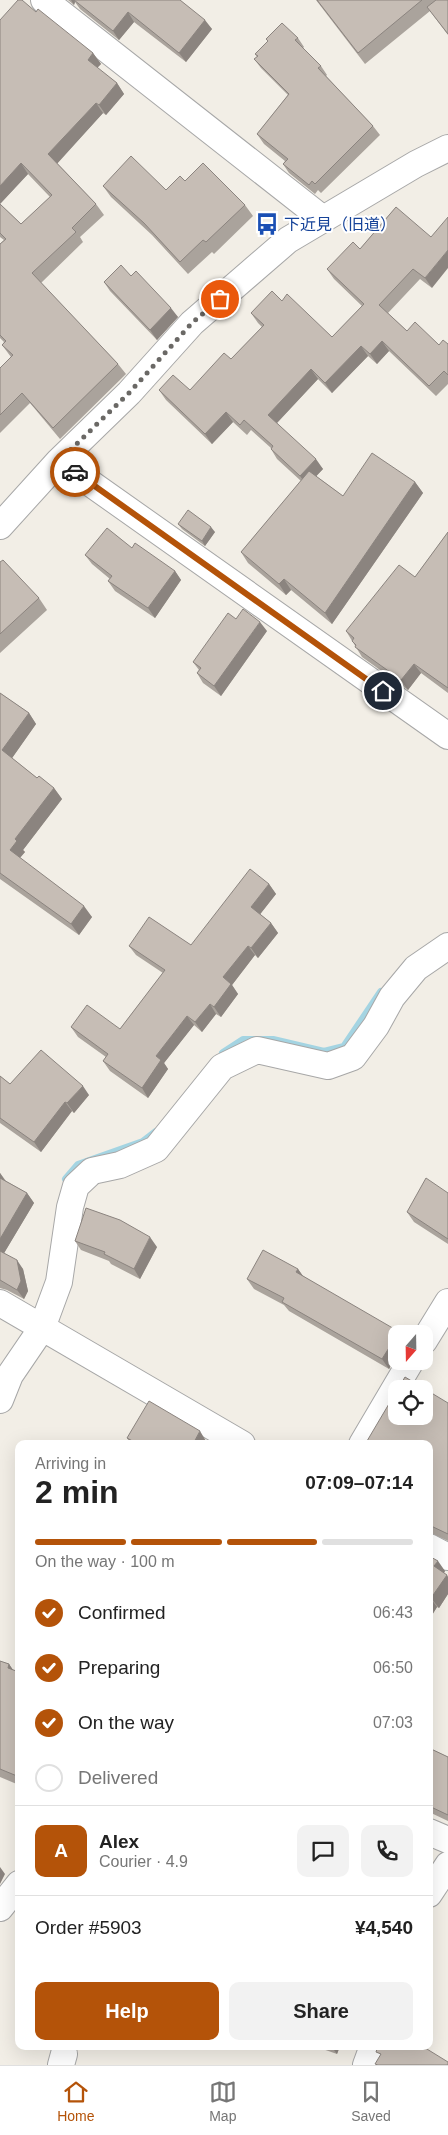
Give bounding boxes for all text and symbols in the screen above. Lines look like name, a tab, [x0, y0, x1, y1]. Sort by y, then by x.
bus stop icon: 下近見（旧道）	[254, 211, 280, 237]
place label: 下近見（旧道）	[284, 216, 396, 233]
pin	[199, 278, 241, 320]
icon: bag	[206, 285, 234, 313]
courier	[50, 447, 100, 497]
icon: car	[61, 458, 89, 486]
pin	[362, 670, 404, 712]
icon: home	[369, 677, 397, 705]
north arrow	[388, 1325, 432, 1370]
map controls	[388, 1325, 433, 1425]
button: locate	[388, 1380, 433, 1425]
text: Arriving in	[35, 1455, 106, 1472]
text: 07:09–07:14	[305, 1472, 413, 1493]
text: 2 min	[35, 1474, 119, 1510]
text: On the way · 100 m	[35, 1553, 175, 1570]
icon: check	[35, 1599, 63, 1627]
text: Confirmed	[78, 1602, 166, 1623]
text: 06:43	[373, 1604, 413, 1621]
icon: check	[35, 1654, 63, 1682]
text: Preparing	[78, 1657, 160, 1678]
text: 06:50	[373, 1659, 413, 1676]
icon: check	[35, 1709, 63, 1737]
text: On the way	[78, 1712, 174, 1733]
text: 07:03	[373, 1714, 413, 1731]
text: Delivered	[78, 1767, 158, 1788]
button: chat	[297, 1825, 349, 1877]
button: phone	[361, 1825, 413, 1877]
text: Alex	[99, 1831, 139, 1852]
text: A	[54, 1840, 68, 1861]
text: Courier · 4.9	[99, 1853, 188, 1870]
text: Order #5903	[35, 1917, 142, 1938]
text: ¥4,540	[355, 1917, 413, 1938]
button: Help	[35, 1982, 219, 2040]
button: Share	[229, 1982, 413, 2040]
tab: Home	[57, 2078, 95, 2124]
tab: Map	[209, 2078, 237, 2124]
tab: Saved	[351, 2078, 391, 2124]

